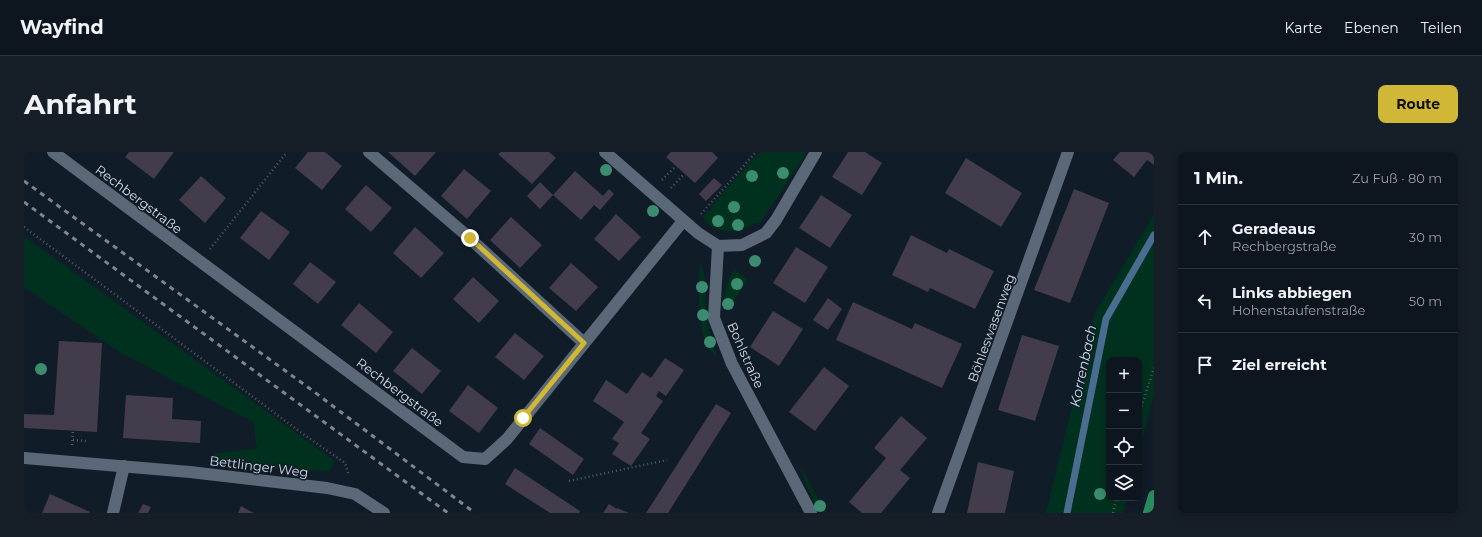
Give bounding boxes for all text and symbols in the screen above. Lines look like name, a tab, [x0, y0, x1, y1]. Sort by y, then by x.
text: Wayfind	[20, 16, 104, 39]
text: Karte	[1284, 19, 1322, 37]
text: Ebenen	[1344, 19, 1399, 37]
text: Teilen	[1421, 19, 1462, 37]
button: Route	[1378, 85, 1458, 123]
text: Anfahrt	[24, 87, 137, 121]
street label: Rechbergstraße	[93, 161, 186, 237]
text: 1 Min.	[1194, 168, 1243, 188]
text: Zu Fuß · 80 m	[1352, 170, 1442, 186]
text: Geradeaus	[1232, 219, 1315, 238]
icon: ahead	[1194, 226, 1216, 248]
route end	[461, 229, 479, 247]
text: 30 m	[1409, 229, 1442, 245]
text: Rechbergstraße	[1232, 238, 1336, 254]
street label: Böhleswasenweg	[964, 272, 1018, 384]
text: Links abbiegen	[1232, 283, 1352, 302]
icon: left	[1194, 290, 1216, 312]
text: 50 m	[1409, 293, 1442, 309]
text: Hohenstaufenstraße	[1232, 302, 1365, 318]
street label: Bohlstraße	[724, 319, 768, 391]
water label: Korrenbach	[1066, 323, 1100, 409]
street label: Rechbergstraße	[354, 354, 447, 430]
icon: arrive	[1194, 354, 1216, 376]
text: Ziel erreicht	[1232, 355, 1327, 374]
map controls	[1106, 357, 1142, 501]
button: +	[1106, 357, 1142, 393]
button: −	[1106, 393, 1142, 429]
route start	[514, 409, 532, 427]
button: locate	[1106, 429, 1142, 465]
street label: Bettlinger Weg	[209, 452, 309, 480]
button: layers	[1106, 465, 1142, 501]

